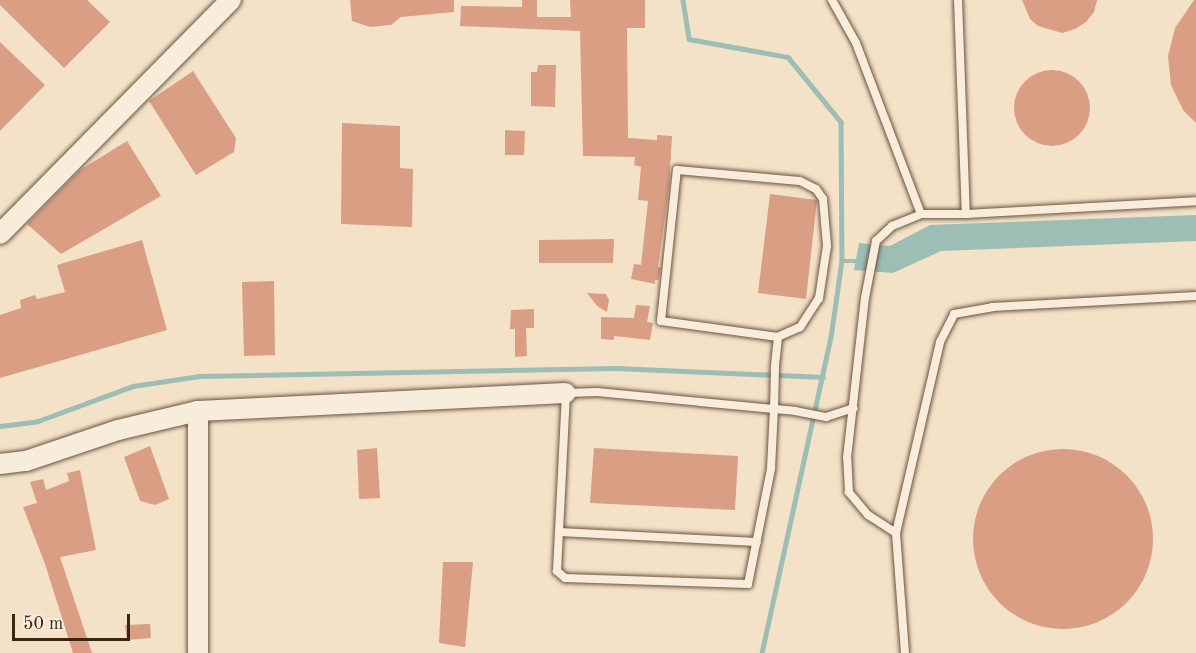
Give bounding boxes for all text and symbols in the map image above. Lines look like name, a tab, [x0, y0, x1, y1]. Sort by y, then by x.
scale bar	[15, 602, 134, 640]
text: 50 m	[23, 615, 63, 633]

